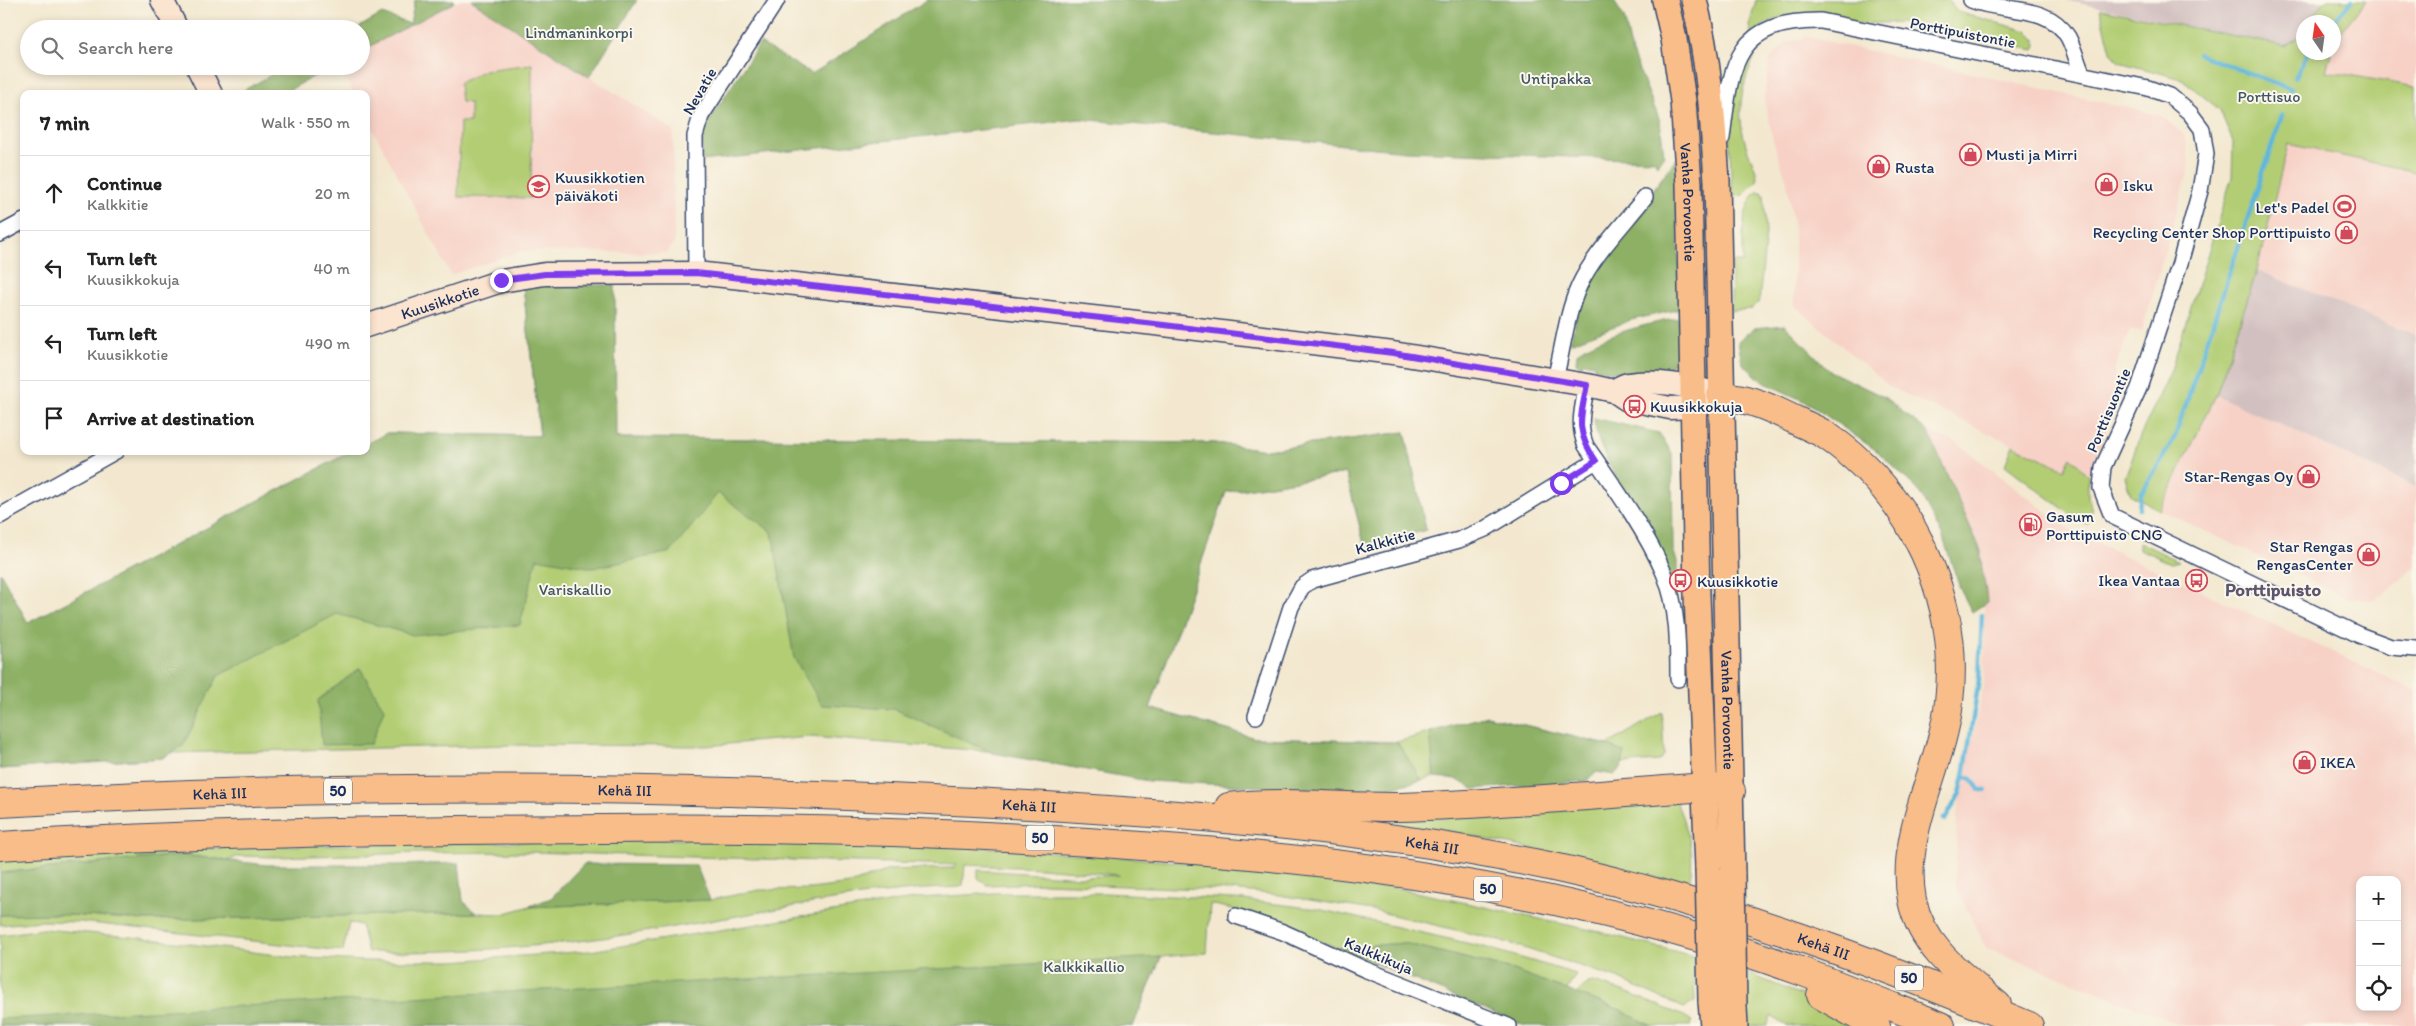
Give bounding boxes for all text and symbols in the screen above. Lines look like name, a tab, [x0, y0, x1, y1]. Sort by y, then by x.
street label: Porttipuistontie	[1908, 13, 2017, 52]
north arrow	[2296, 15, 2341, 60]
search box	[20, 20, 370, 75]
park label: Lindmaninkorpi	[525, 23, 633, 42]
icon: search	[38, 34, 66, 62]
text: Search here	[78, 36, 173, 59]
street label: Nevatie	[678, 64, 721, 118]
park label: Untipakka	[1521, 69, 1592, 88]
park label: Porttisuo	[2238, 87, 2300, 106]
text: 7 min	[40, 110, 89, 135]
text: Walk · 550 m	[261, 113, 350, 132]
street label: Vanha Porvoontie	[1676, 142, 1700, 262]
shop icon: Musti ja Mirri	[1958, 142, 1982, 166]
place label: Musti ja Mirri	[1986, 145, 2077, 164]
shop icon: Rusta	[1867, 155, 1891, 179]
place label: Rusta	[1895, 158, 1935, 177]
place label: Kuusikkotien päiväkoti	[555, 168, 645, 205]
text: Continue	[87, 172, 162, 195]
shop icon: Isku	[2095, 173, 2119, 197]
school or university icon: Kuusikkotien päiväkoti	[527, 174, 551, 198]
place label: Isku	[2123, 176, 2153, 195]
icon: ahead	[40, 179, 68, 207]
text: 20 m	[315, 184, 350, 203]
text: Kalkkitie	[87, 195, 148, 214]
sports icon: Let's Padel	[2333, 195, 2357, 219]
place label: Let's Padel	[2256, 198, 2329, 217]
shop icon: Recycling Center Shop Porttipuisto	[2335, 220, 2359, 244]
place label: Recycling Center Shop Porttipuisto	[2093, 223, 2331, 242]
text: Turn left	[87, 247, 157, 270]
icon: left	[40, 254, 68, 282]
text: 40 m	[313, 259, 350, 278]
route end	[490, 269, 513, 292]
text: Kuusikkokuja	[87, 270, 180, 289]
street label: Kuusikkotie	[399, 280, 482, 324]
text: Turn left	[87, 322, 157, 345]
icon: left	[40, 329, 68, 357]
text: 490 m	[305, 334, 350, 353]
text: Kuusikkotie	[87, 345, 168, 364]
street label: Porttisuontie	[2082, 365, 2135, 455]
bus stop icon: Kuusikkokuja	[1622, 394, 1646, 418]
place label: Kuusikkokuja	[1650, 397, 1743, 416]
icon: arrive	[40, 404, 68, 432]
text: Arrive at destination	[87, 407, 254, 430]
shop icon: Star-Rengas Oy	[2297, 464, 2321, 488]
place label: Star-Rengas Oy	[2184, 467, 2293, 486]
route start	[1550, 472, 1573, 495]
place label: Gasum Porttipuisto CNG	[2046, 507, 2163, 544]
fuel station icon: Gasum Porttipuisto CNG	[2018, 513, 2042, 537]
street label: Kalkkitie	[1353, 524, 1417, 559]
place label: Star Rengas RengasCenter	[2257, 537, 2354, 574]
shop icon: Star Rengas RengasCenter	[2357, 543, 2381, 567]
bus stop icon: Ikea Vantaa	[2184, 568, 2208, 592]
bus stop icon: Kuusikkotie	[1669, 569, 1693, 593]
place label: Ikea Vantaa	[2098, 571, 2180, 590]
place label: Kuusikkotie	[1697, 572, 1778, 591]
district label: Porttipuisto	[2225, 578, 2321, 601]
park label: Variskallio	[539, 580, 611, 599]
street label: Vanha Porvoontie	[1717, 650, 1739, 770]
shop icon: IKEA	[2292, 750, 2316, 774]
place label: IKEA	[2320, 753, 2355, 772]
road number: 50	[324, 778, 352, 804]
street label: Kehä III	[597, 780, 652, 800]
street label: Kehä III	[192, 783, 247, 804]
street label: Kehä III	[1002, 794, 1057, 816]
road number: 50	[1026, 826, 1054, 850]
street label: Kehä III	[1404, 831, 1461, 859]
road number: 50	[1474, 876, 1502, 902]
map controls	[2356, 876, 2401, 1011]
button: +	[2356, 876, 2401, 921]
button: −	[2356, 921, 2401, 966]
street label: Kehä III	[1795, 928, 1853, 964]
street label: Kalkkikuja	[1341, 932, 1417, 979]
park label: Kalkkikallio	[1043, 957, 1125, 976]
road number: 50	[1895, 966, 1923, 990]
button: locate	[2356, 966, 2401, 1011]

